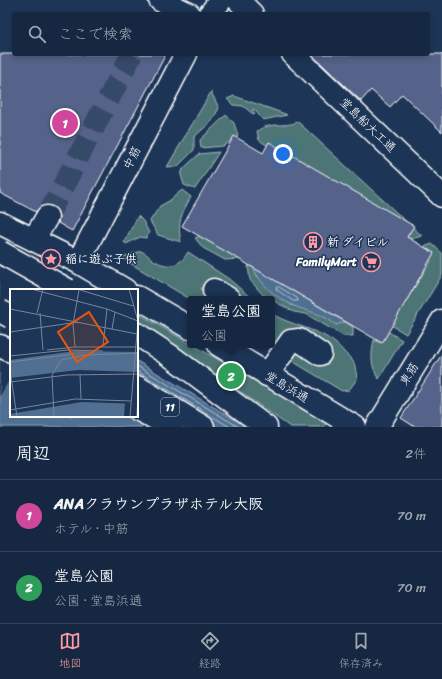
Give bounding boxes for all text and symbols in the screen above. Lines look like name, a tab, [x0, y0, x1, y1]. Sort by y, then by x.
search box	[12, 12, 430, 56]
text: ここで検索	[58, 21, 133, 47]
icon: search	[26, 23, 48, 45]
street label: 堂島船大工通	[334, 92, 402, 158]
pin: 1	[52, 108, 78, 138]
street label: 中筋	[117, 142, 147, 174]
your location	[273, 144, 293, 164]
building icon: 新 ダイビル	[302, 231, 324, 253]
place label: 新 ダイビル	[327, 231, 389, 253]
place icon: 稲に遊ぶ子供	[40, 248, 62, 270]
place label: 稲に遊ぶ子供	[65, 248, 137, 270]
place label: FamilyMart	[295, 251, 358, 273]
supermarket icon: FamilyMart	[360, 251, 382, 273]
inset map	[10, 289, 138, 417]
popup	[187, 296, 275, 348]
text: 堂島公園	[201, 298, 261, 324]
text: 公園	[201, 324, 227, 347]
street label: 東筋	[393, 358, 425, 390]
pin: 2	[218, 361, 244, 391]
street label: 堂島浜通	[261, 365, 313, 409]
road number: 11	[161, 398, 179, 416]
text: 周辺	[16, 438, 50, 468]
text: 2件	[405, 442, 426, 465]
text: ANAクラウンプラザホテル大阪	[54, 491, 263, 517]
text: 1	[26, 504, 32, 527]
text: 70 m	[397, 504, 426, 527]
text: ホテル · 中筋	[54, 517, 129, 540]
text: 堂島公園	[54, 563, 114, 589]
text: 2	[25, 576, 33, 599]
text: 70 m	[397, 576, 426, 599]
text: 公園 · 堂島浜通	[54, 589, 142, 612]
tab: 地図	[59, 630, 81, 673]
tab: 経路	[199, 630, 221, 673]
tab: 保存済み	[339, 630, 383, 673]

